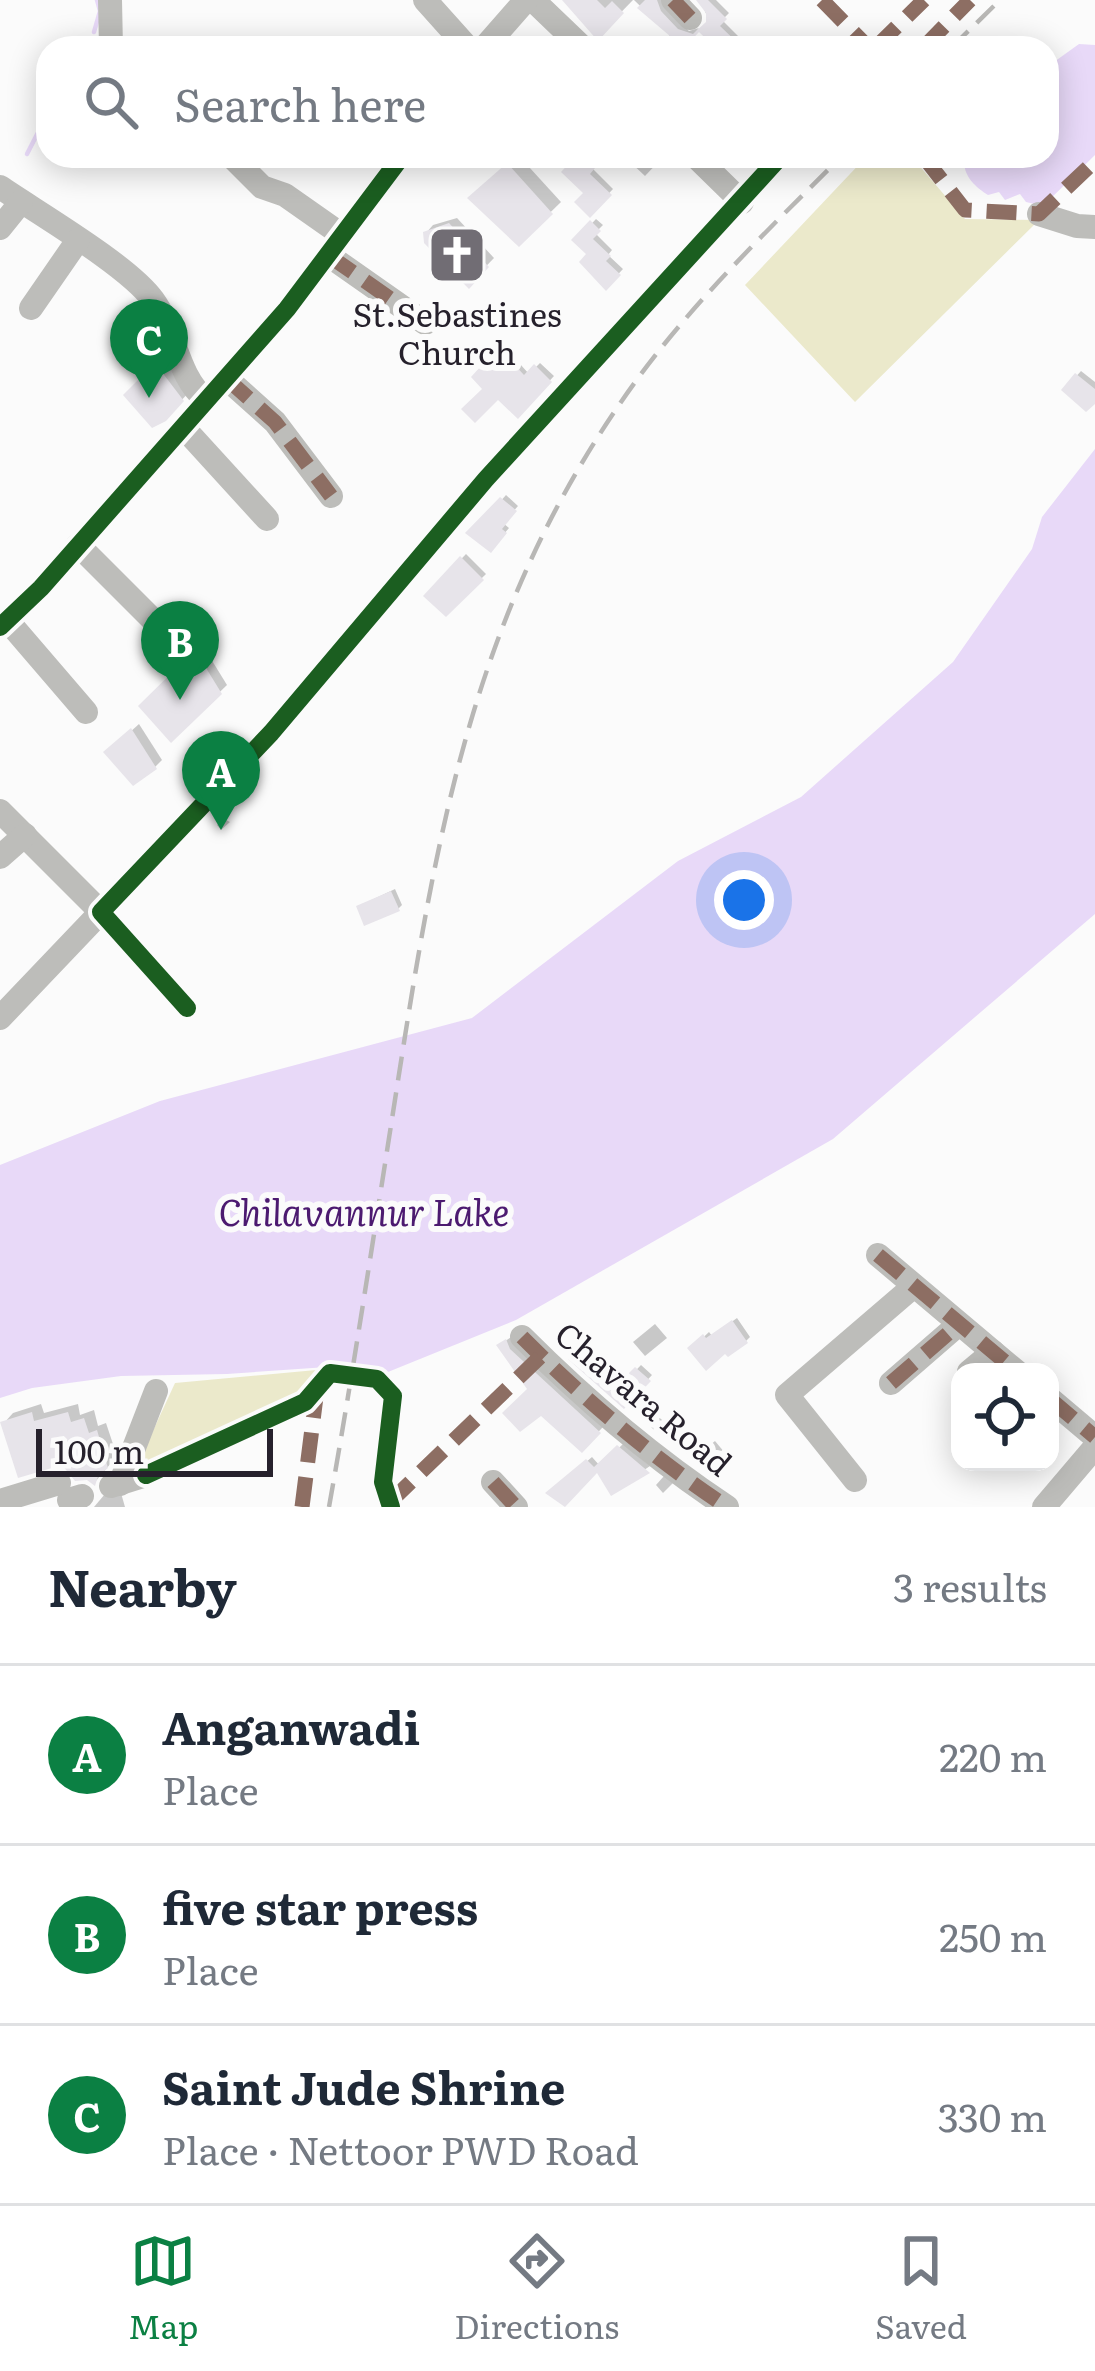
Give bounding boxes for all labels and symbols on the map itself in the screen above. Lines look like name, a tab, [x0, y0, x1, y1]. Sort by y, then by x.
church icon: St.Sebastines Church	[426, 224, 488, 286]
place label: St.Sebastines Church	[352, 288, 562, 375]
pin: C	[110, 299, 188, 398]
pin: B	[141, 601, 219, 700]
pin: A	[182, 731, 260, 830]
your location	[714, 870, 774, 930]
water label: Chilavannur Lake	[219, 1184, 509, 1237]
street label: Chavara Road	[546, 1308, 744, 1486]
scale bar	[36, 1423, 273, 1476]

